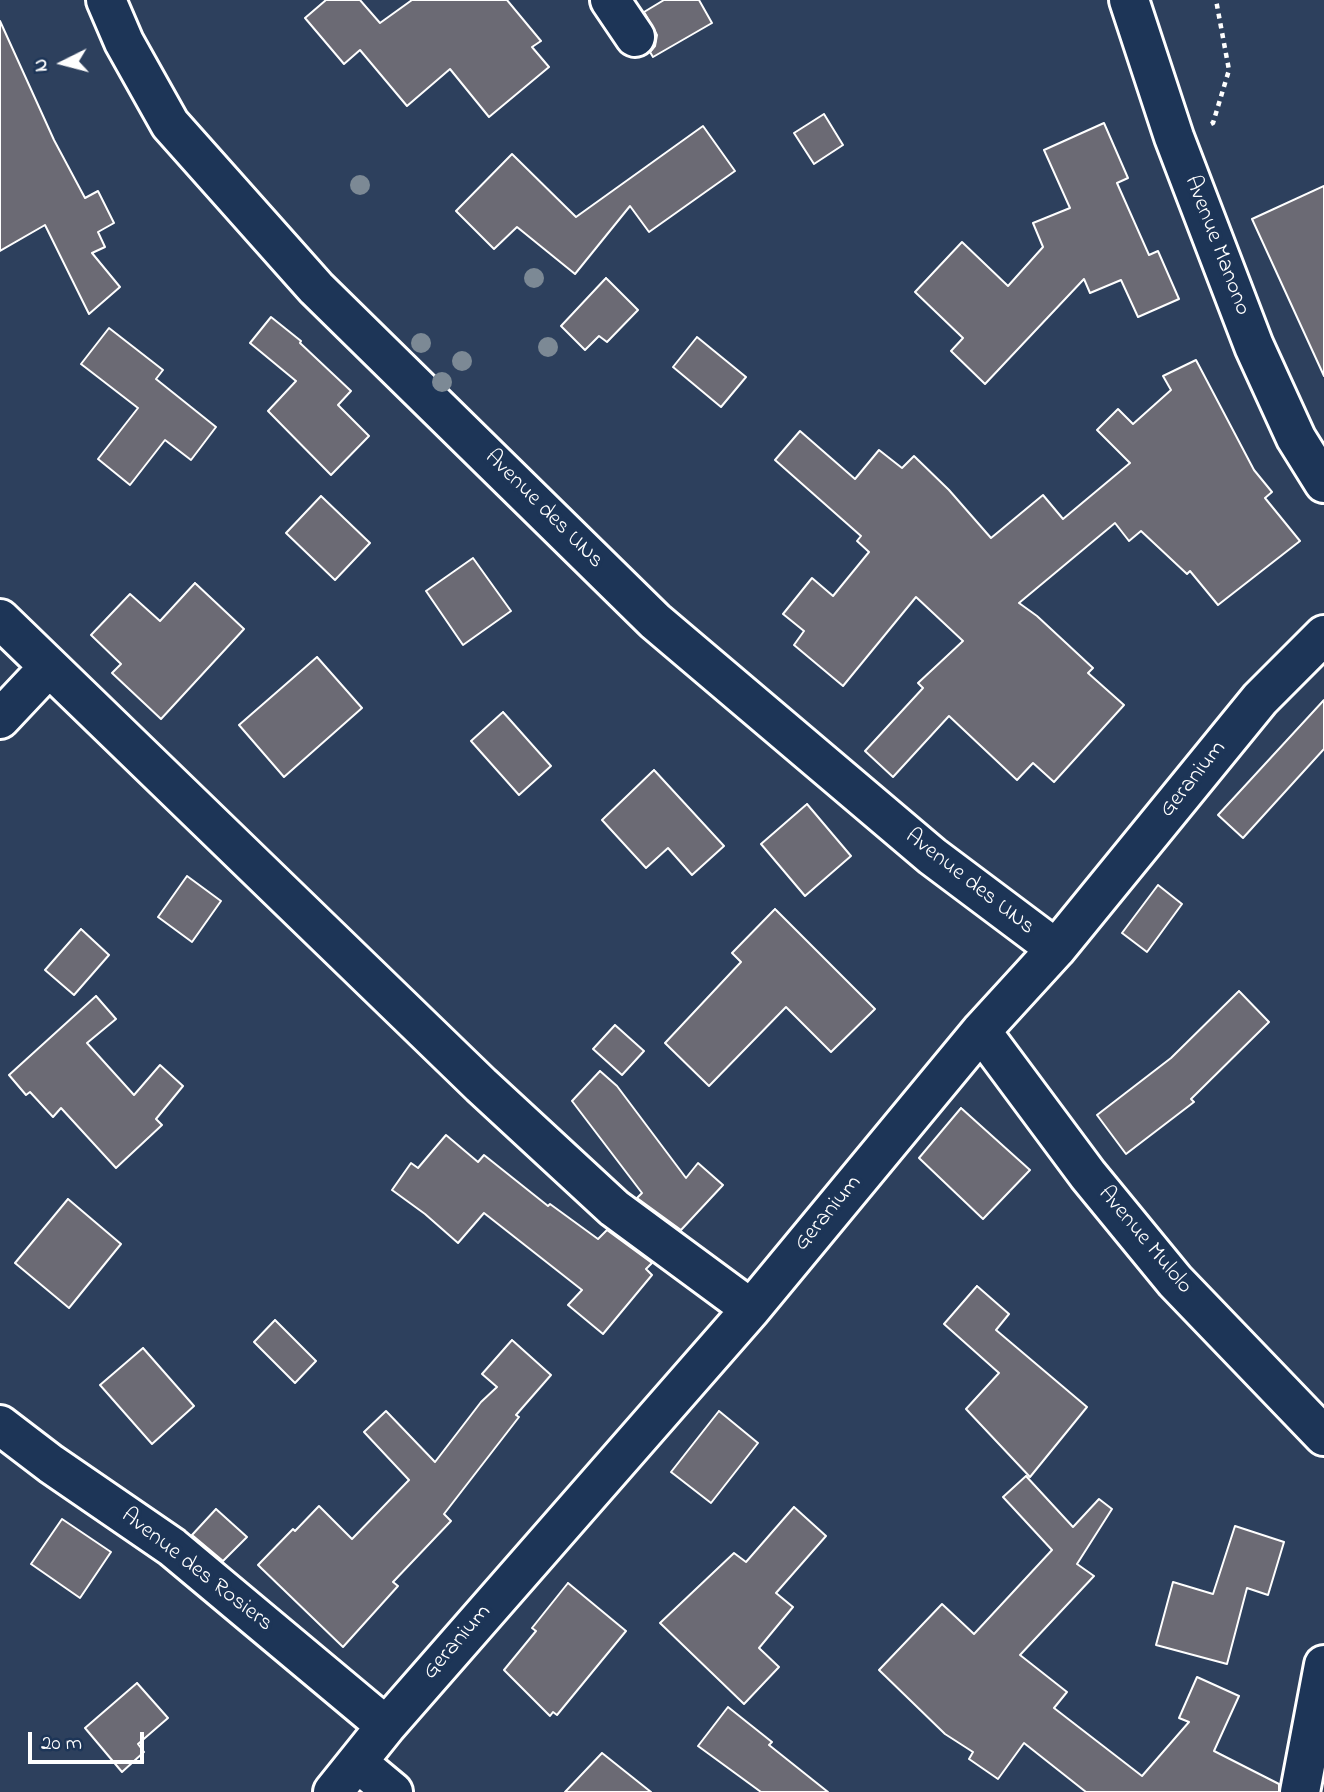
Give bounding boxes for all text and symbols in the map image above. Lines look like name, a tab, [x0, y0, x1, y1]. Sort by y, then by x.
north arrow	[28, 28, 98, 98]
text: N	[28, 57, 56, 73]
street label: Avenue Manono	[1177, 172, 1255, 320]
street label: Avenue des UNs	[478, 445, 608, 575]
street label: Geranium	[1155, 736, 1233, 824]
street label: Avenue des UNs	[899, 824, 1039, 942]
street label: Geranium	[789, 1170, 869, 1258]
street label: Avenue Mulolo	[1091, 1181, 1197, 1301]
street label: Avenue des Rosiers	[115, 1503, 277, 1639]
street label: Geranium	[418, 1600, 498, 1686]
scale bar	[32, 1718, 147, 1762]
text: 20 m	[41, 1729, 82, 1759]

